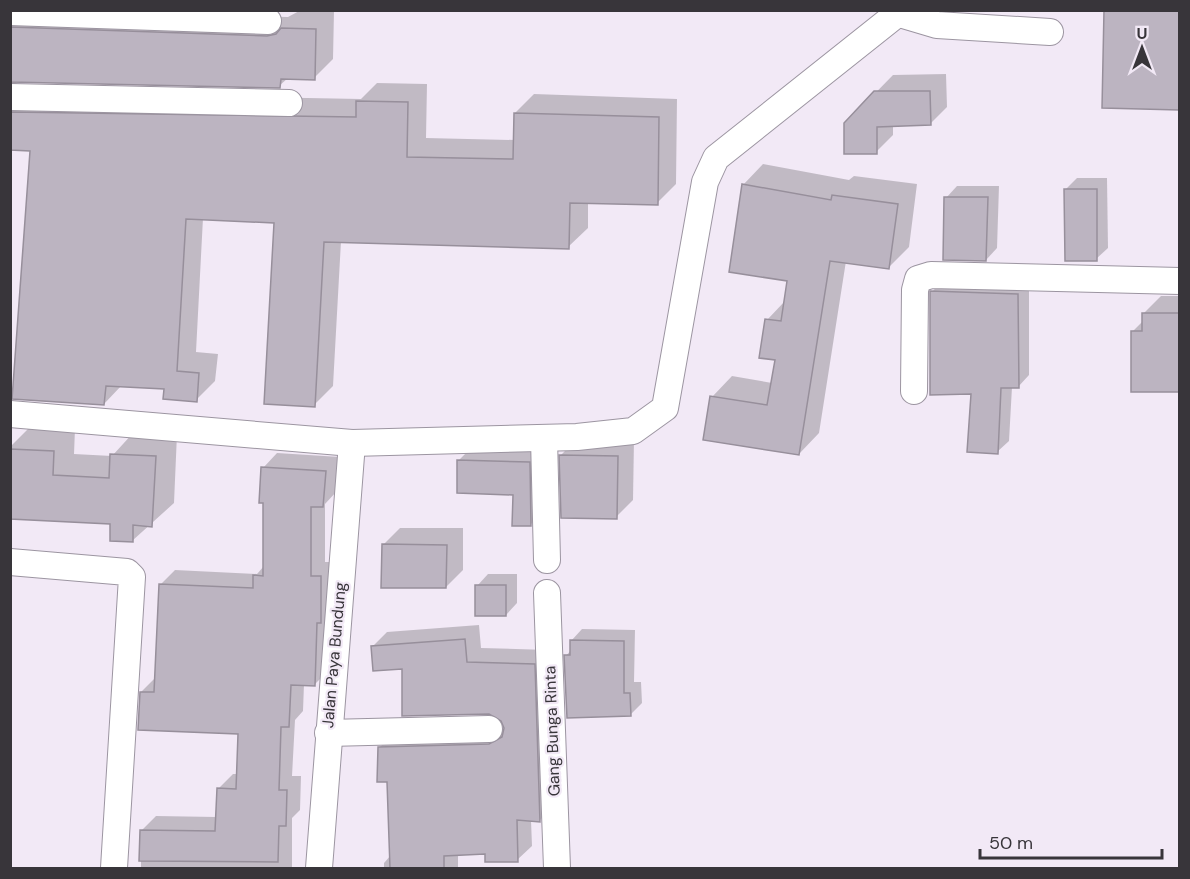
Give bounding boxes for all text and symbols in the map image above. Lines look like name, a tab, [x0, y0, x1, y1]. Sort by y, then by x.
north arrow	[1112, 18, 1172, 78]
text: U	[1137, 23, 1147, 44]
street label: Jalan Paya Bundung	[317, 581, 351, 729]
street label: Gang Bunga Rinta	[539, 665, 565, 797]
scale bar	[980, 822, 1162, 860]
text: 50 m	[989, 831, 1033, 855]

